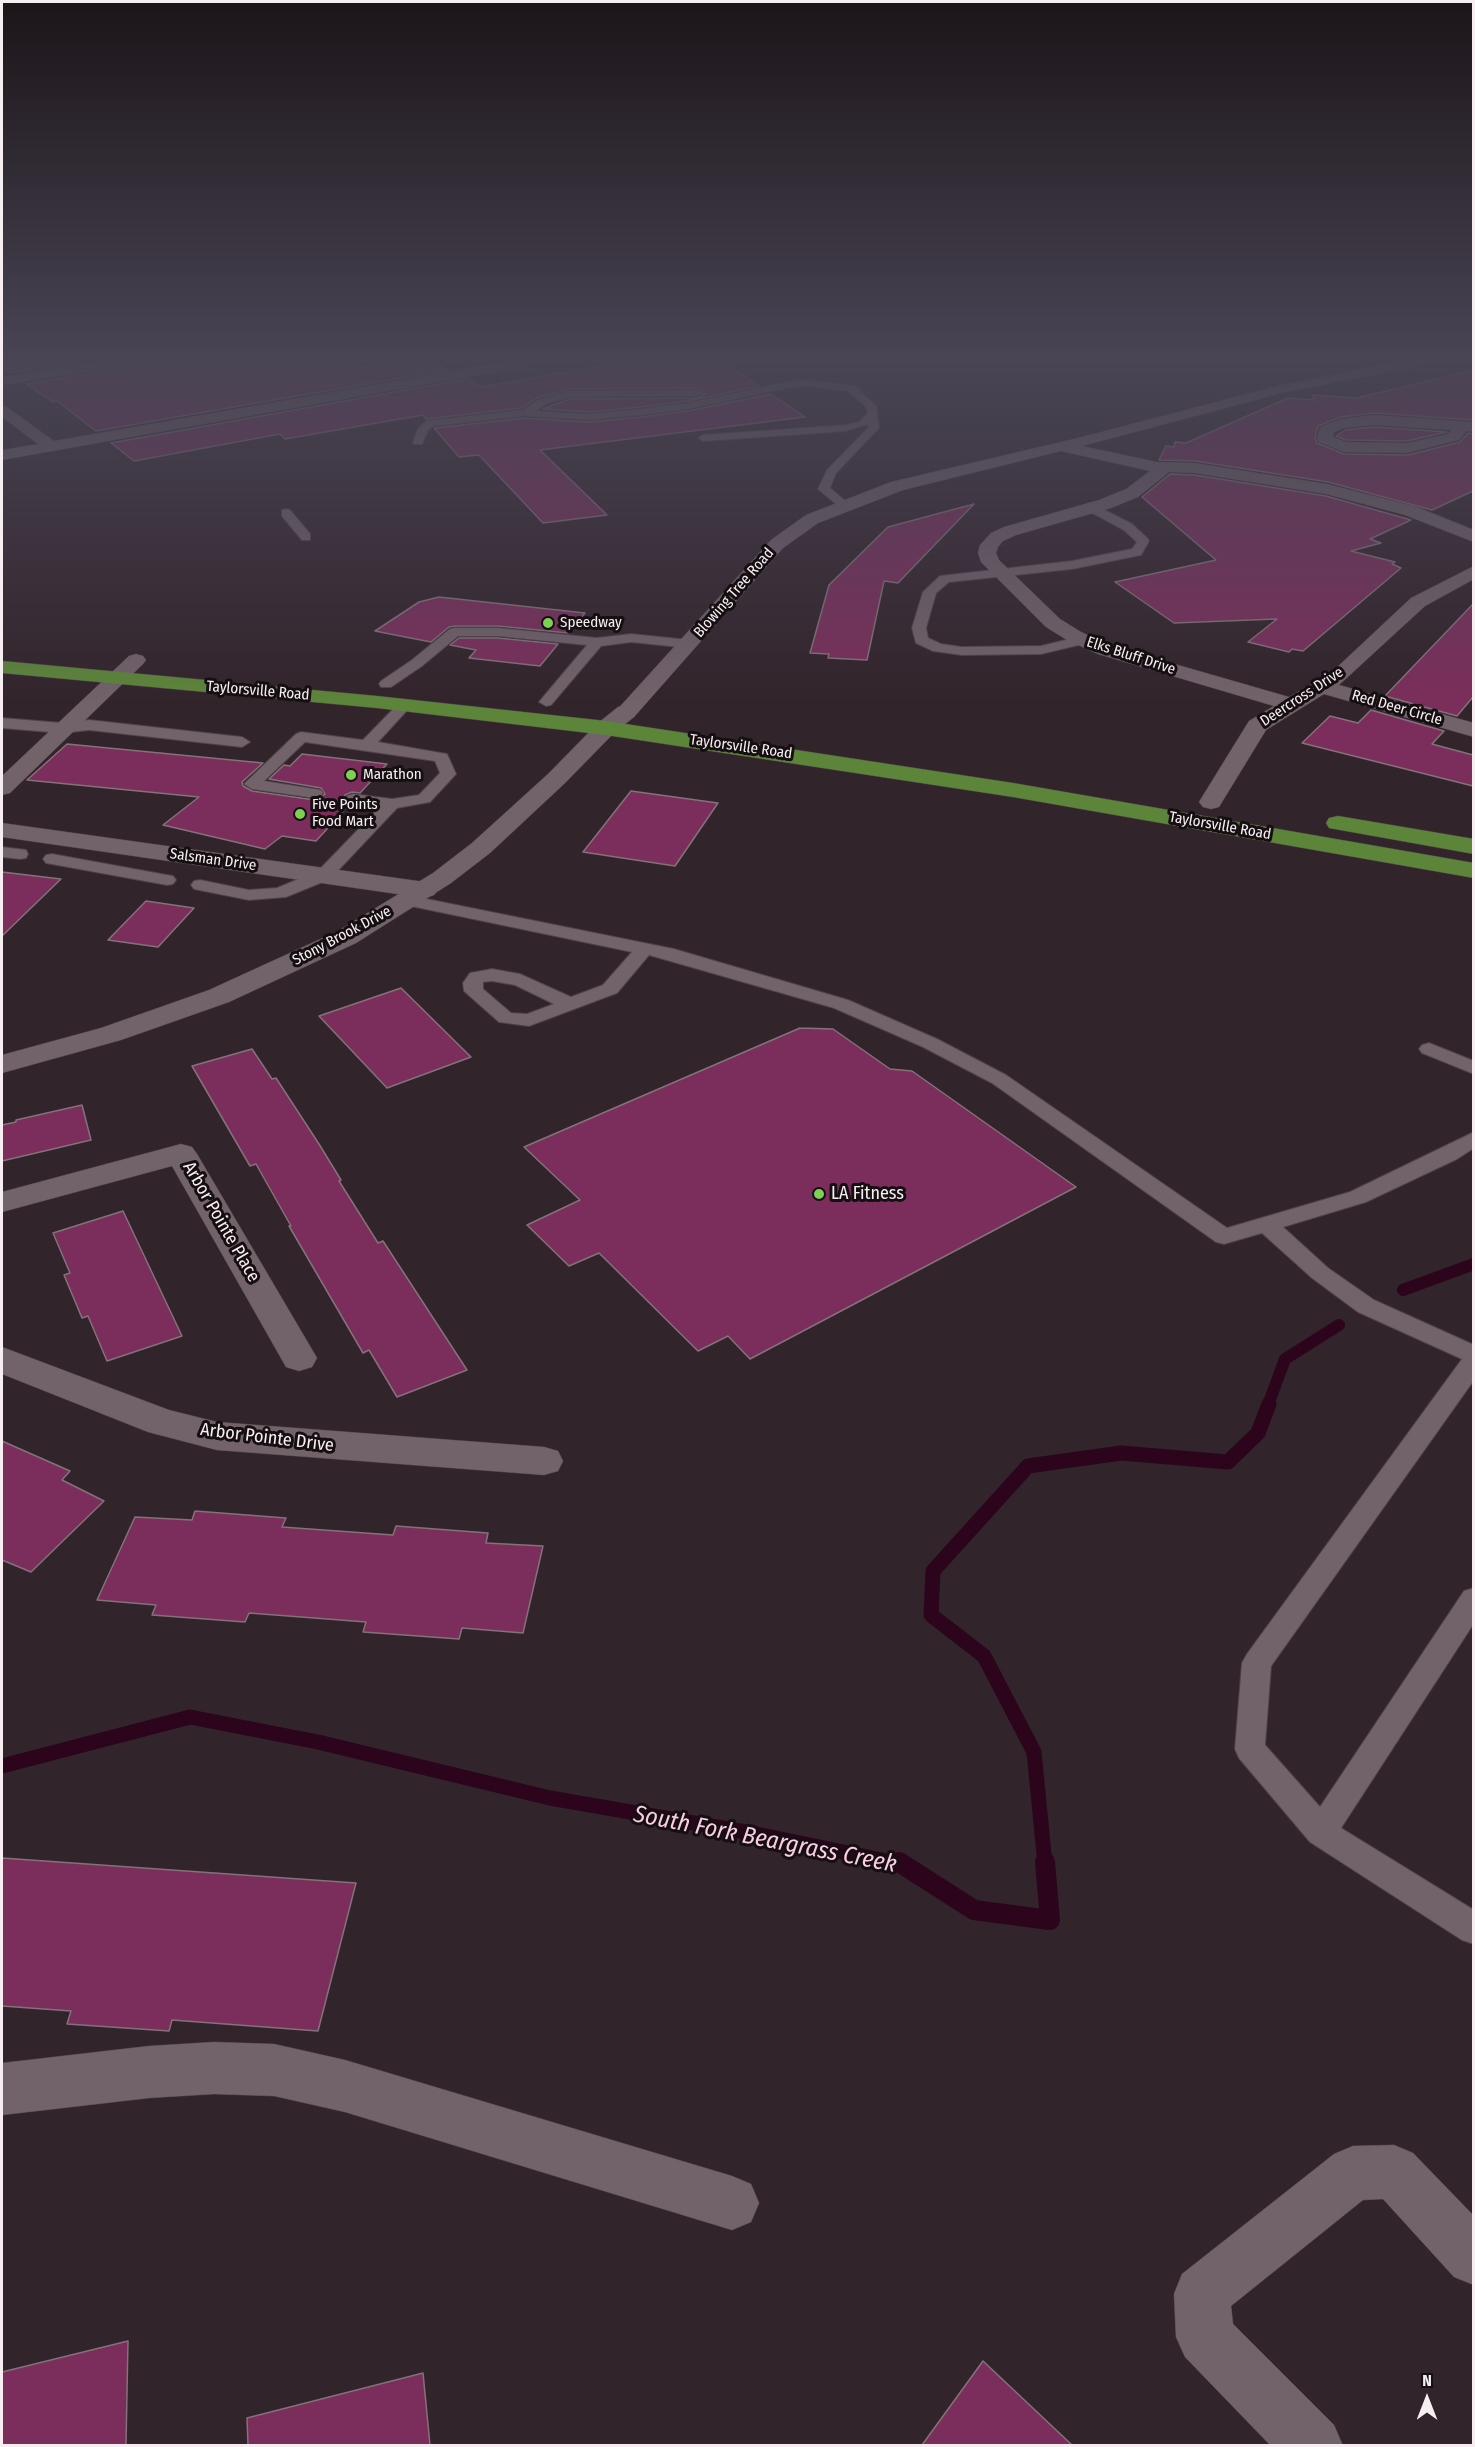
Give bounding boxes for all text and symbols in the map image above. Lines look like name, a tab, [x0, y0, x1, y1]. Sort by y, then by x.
street label: Blowing Tree Road	[690, 545, 778, 641]
place label: Speedway	[560, 614, 622, 632]
marker: Speedway	[541, 616, 555, 630]
street label: Elks Bluff Drive	[1084, 633, 1178, 679]
street label: Deercross Drive	[1257, 663, 1347, 731]
street label: Taylorsville Road	[206, 678, 310, 704]
street label: Red Deer Circle	[1350, 687, 1444, 729]
street label: Taylorsville Road	[689, 731, 793, 763]
place label: Marathon	[363, 766, 422, 784]
marker: Marathon	[344, 768, 358, 782]
place label: Five Points Food Mart	[312, 796, 378, 831]
marker: Five Points Food Mart	[293, 807, 307, 821]
street label: Taylorsville Road	[1168, 808, 1272, 844]
street label: Salsman Drive	[169, 845, 257, 875]
street label: Stony Brook Drive	[290, 902, 394, 970]
street label: Arbor Pointe Place	[178, 1158, 264, 1286]
place label: LA Fitness	[831, 1183, 904, 1205]
marker: LA Fitness	[812, 1187, 826, 1201]
street label: Arbor Pointe Drive	[199, 1419, 335, 1457]
water label: South Fork Beargrass Creek	[631, 1800, 899, 1880]
north arrow	[1397, 2369, 1457, 2429]
text: N	[1422, 2371, 1432, 2390]

